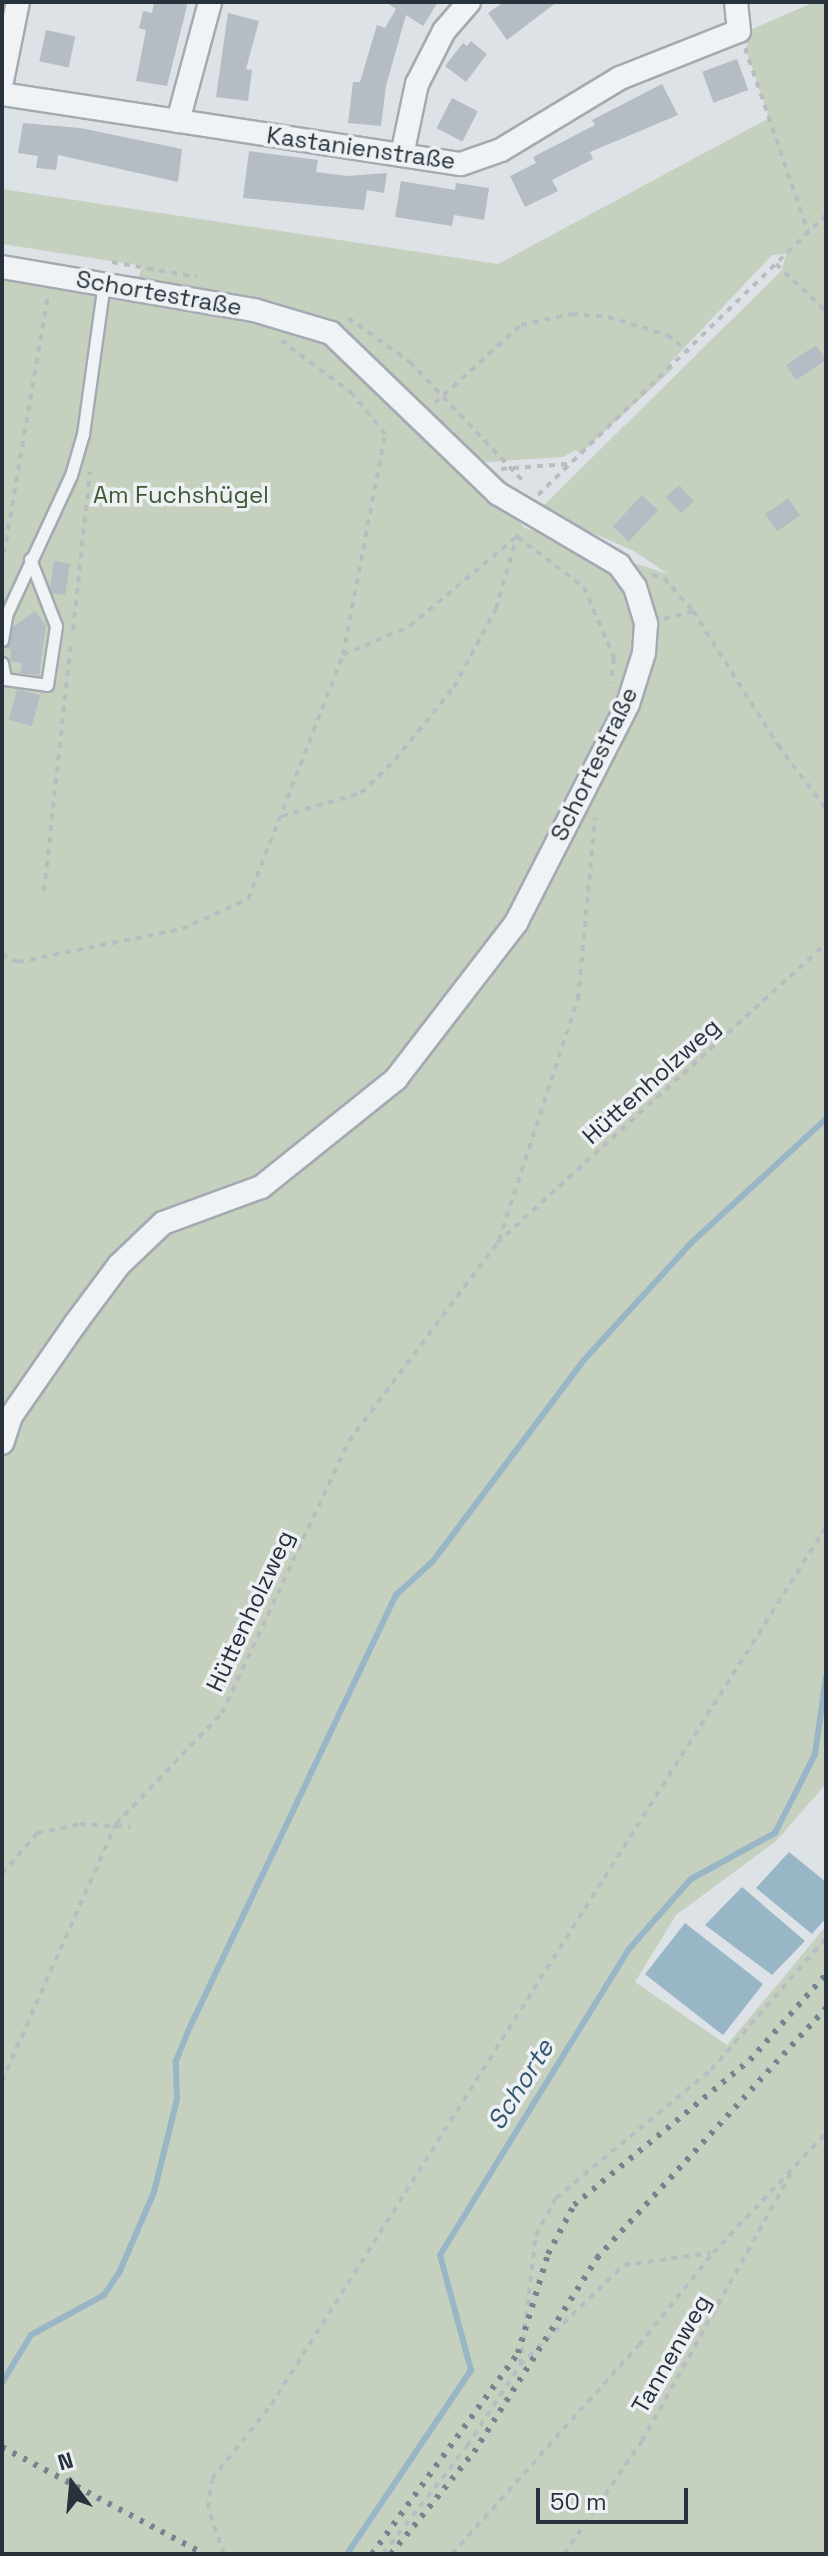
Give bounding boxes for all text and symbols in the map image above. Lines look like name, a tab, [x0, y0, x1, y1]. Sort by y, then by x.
street label: Kastanienstraße	[265, 121, 457, 175]
street label: Schortestraße	[74, 264, 244, 322]
park label: Am Fuchshügel	[93, 481, 269, 509]
street label: Schortestraße	[544, 682, 644, 846]
street label: Hüttenholzweg	[576, 1012, 726, 1150]
street label: Hüttenholzweg	[200, 1526, 300, 1696]
water label: Schorte	[481, 2034, 561, 2136]
street label: Tannenweg	[625, 2289, 717, 2419]
north arrow	[32, 2444, 112, 2524]
text: N	[54, 2445, 76, 2476]
scale bar	[540, 2472, 692, 2522]
text: 50 m	[550, 2486, 607, 2517]

